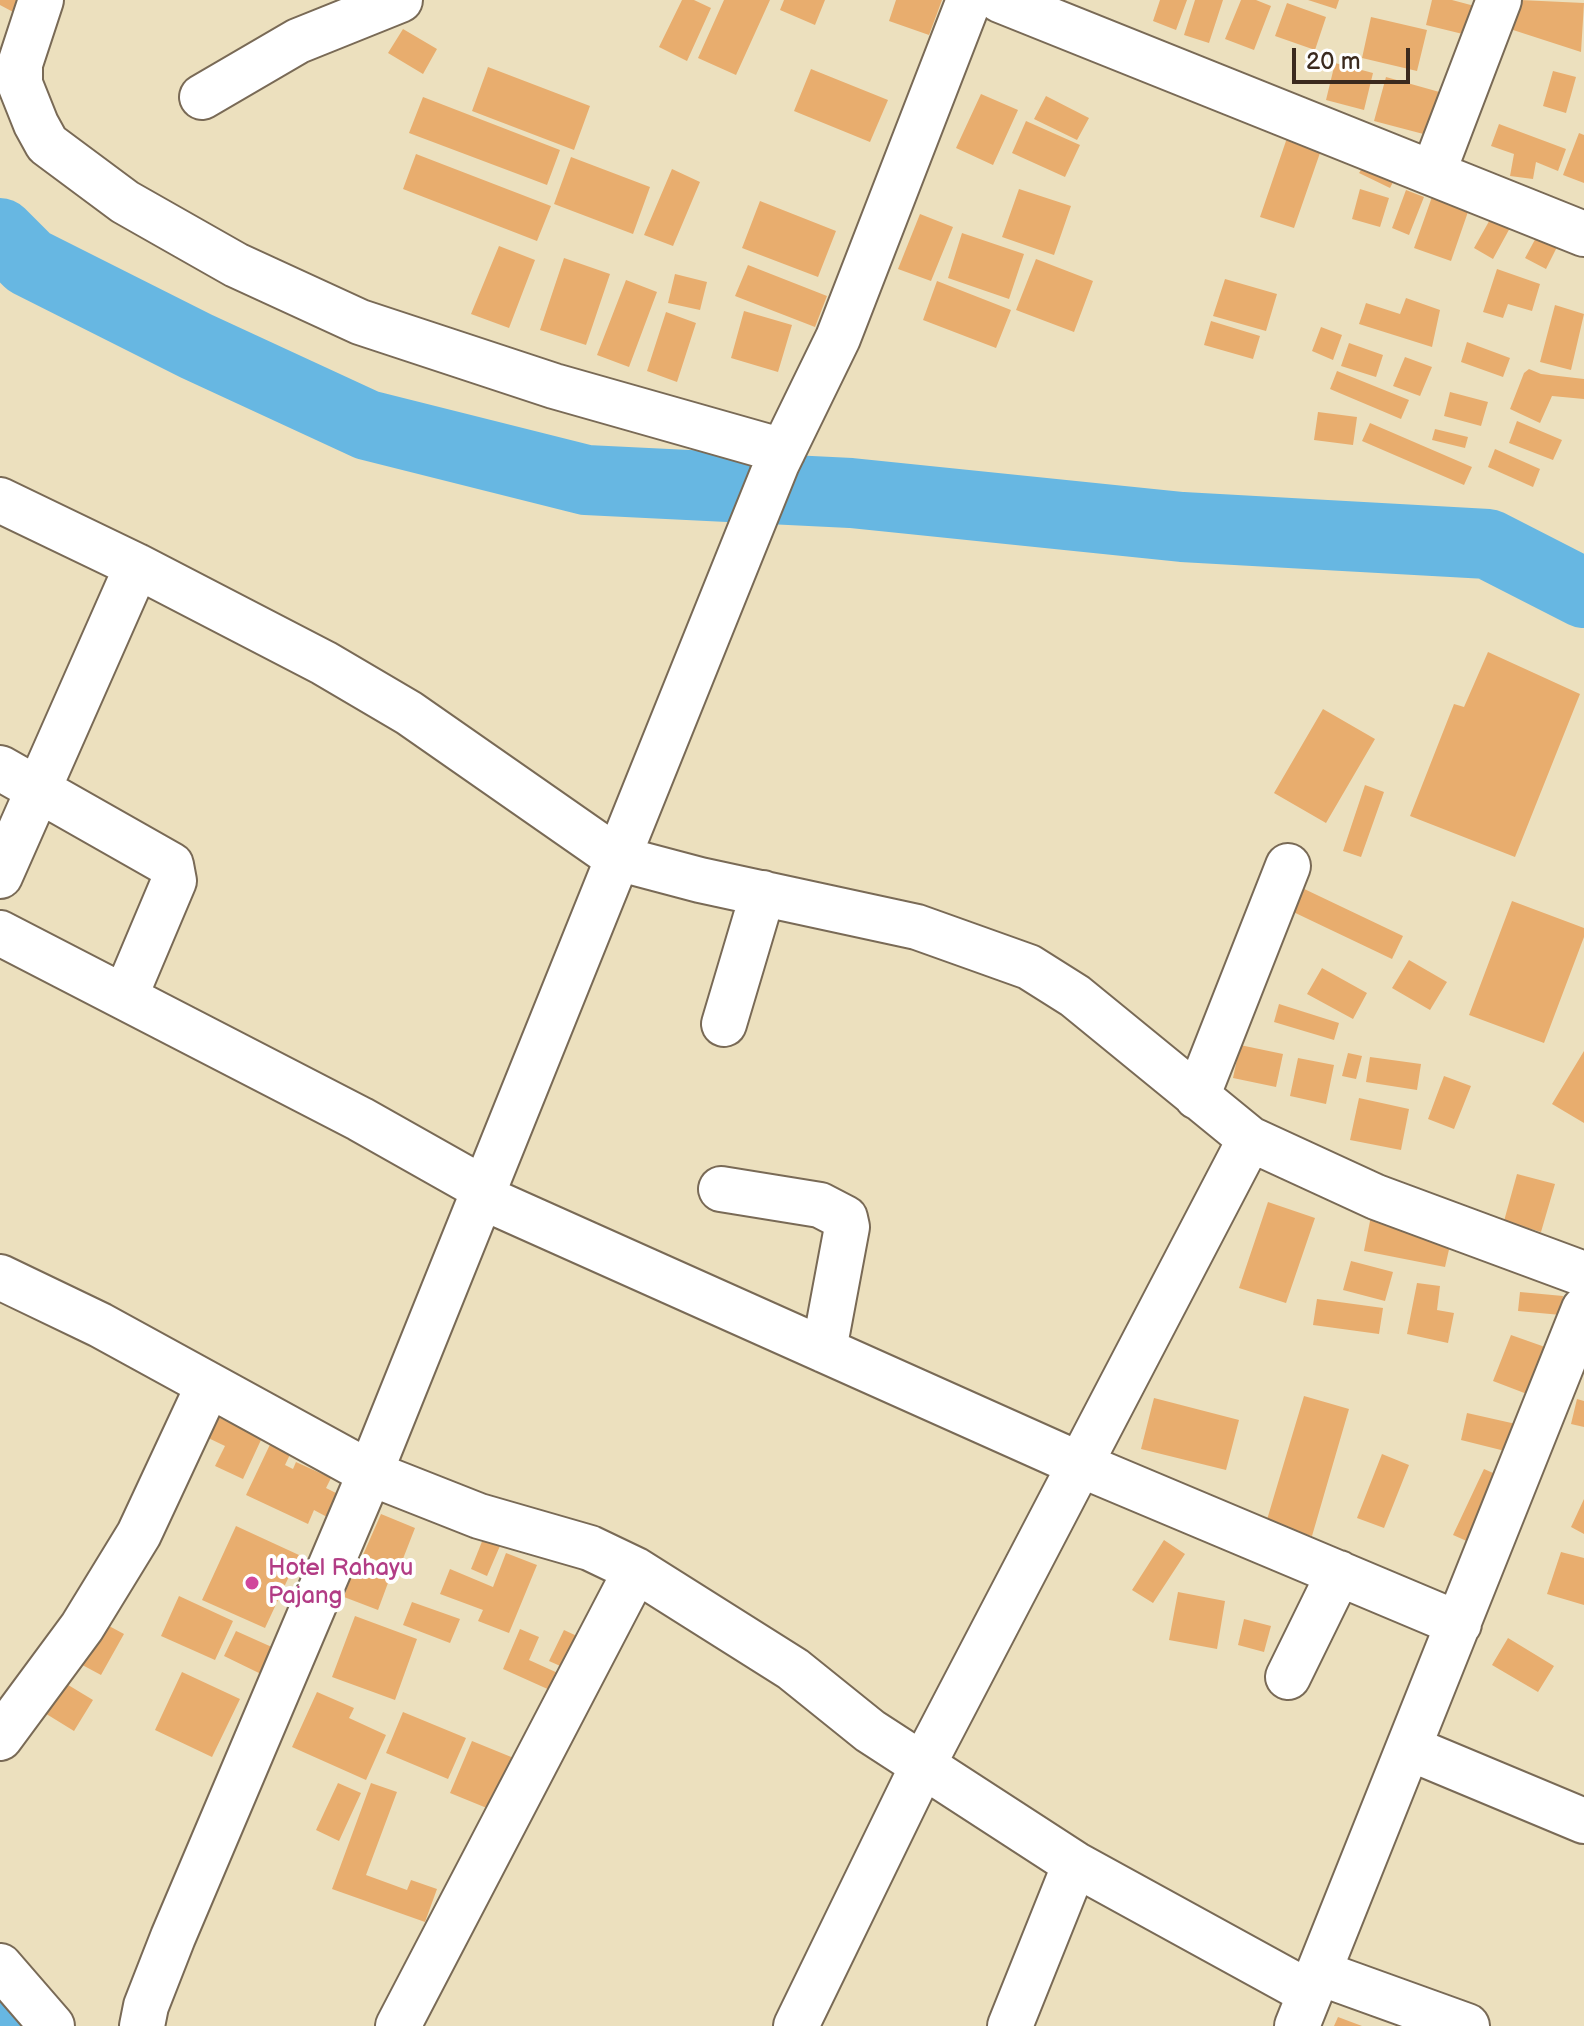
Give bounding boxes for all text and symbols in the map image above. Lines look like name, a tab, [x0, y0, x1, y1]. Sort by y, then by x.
scale bar	[1296, 32, 1414, 82]
text: 20 m	[1306, 47, 1361, 76]
place label: Hotel Rahayu Pajang	[268, 1555, 413, 1611]
marker: Hotel Rahayu Pajang	[243, 1574, 261, 1592]

